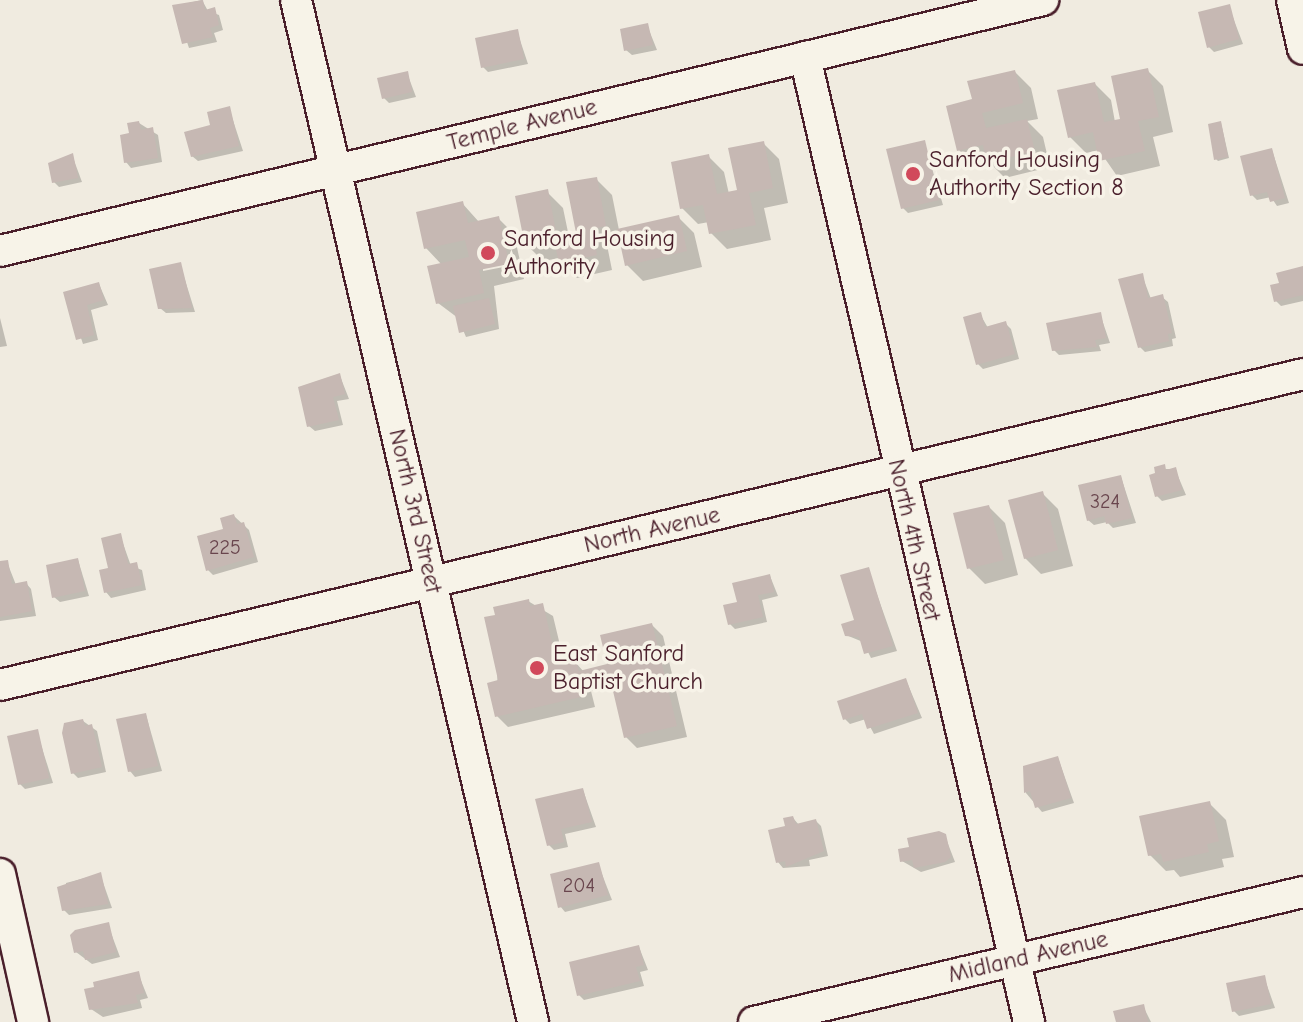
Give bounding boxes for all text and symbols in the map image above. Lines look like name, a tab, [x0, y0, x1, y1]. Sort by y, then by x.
street label: Temple Avenue	[444, 92, 600, 158]
place label: Sanford Housing Authority Section 8	[929, 146, 1124, 202]
marker: Sanford Housing Authority Section 8	[904, 165, 922, 183]
place label: Sanford Housing Authority	[504, 225, 675, 281]
marker: Sanford Housing Authority	[479, 244, 497, 262]
street label: North 3rd Street	[382, 426, 448, 596]
street label: North 4th Street	[881, 456, 947, 624]
house number: 324	[1090, 489, 1120, 513]
street label: North Avenue	[581, 500, 723, 560]
house number: 225	[209, 535, 241, 559]
place label: East Sanford Baptist Church	[553, 640, 703, 696]
marker: East Sanford Baptist Church	[528, 659, 546, 677]
house number: 204	[563, 873, 595, 897]
street label: Midland Avenue	[945, 925, 1111, 989]

